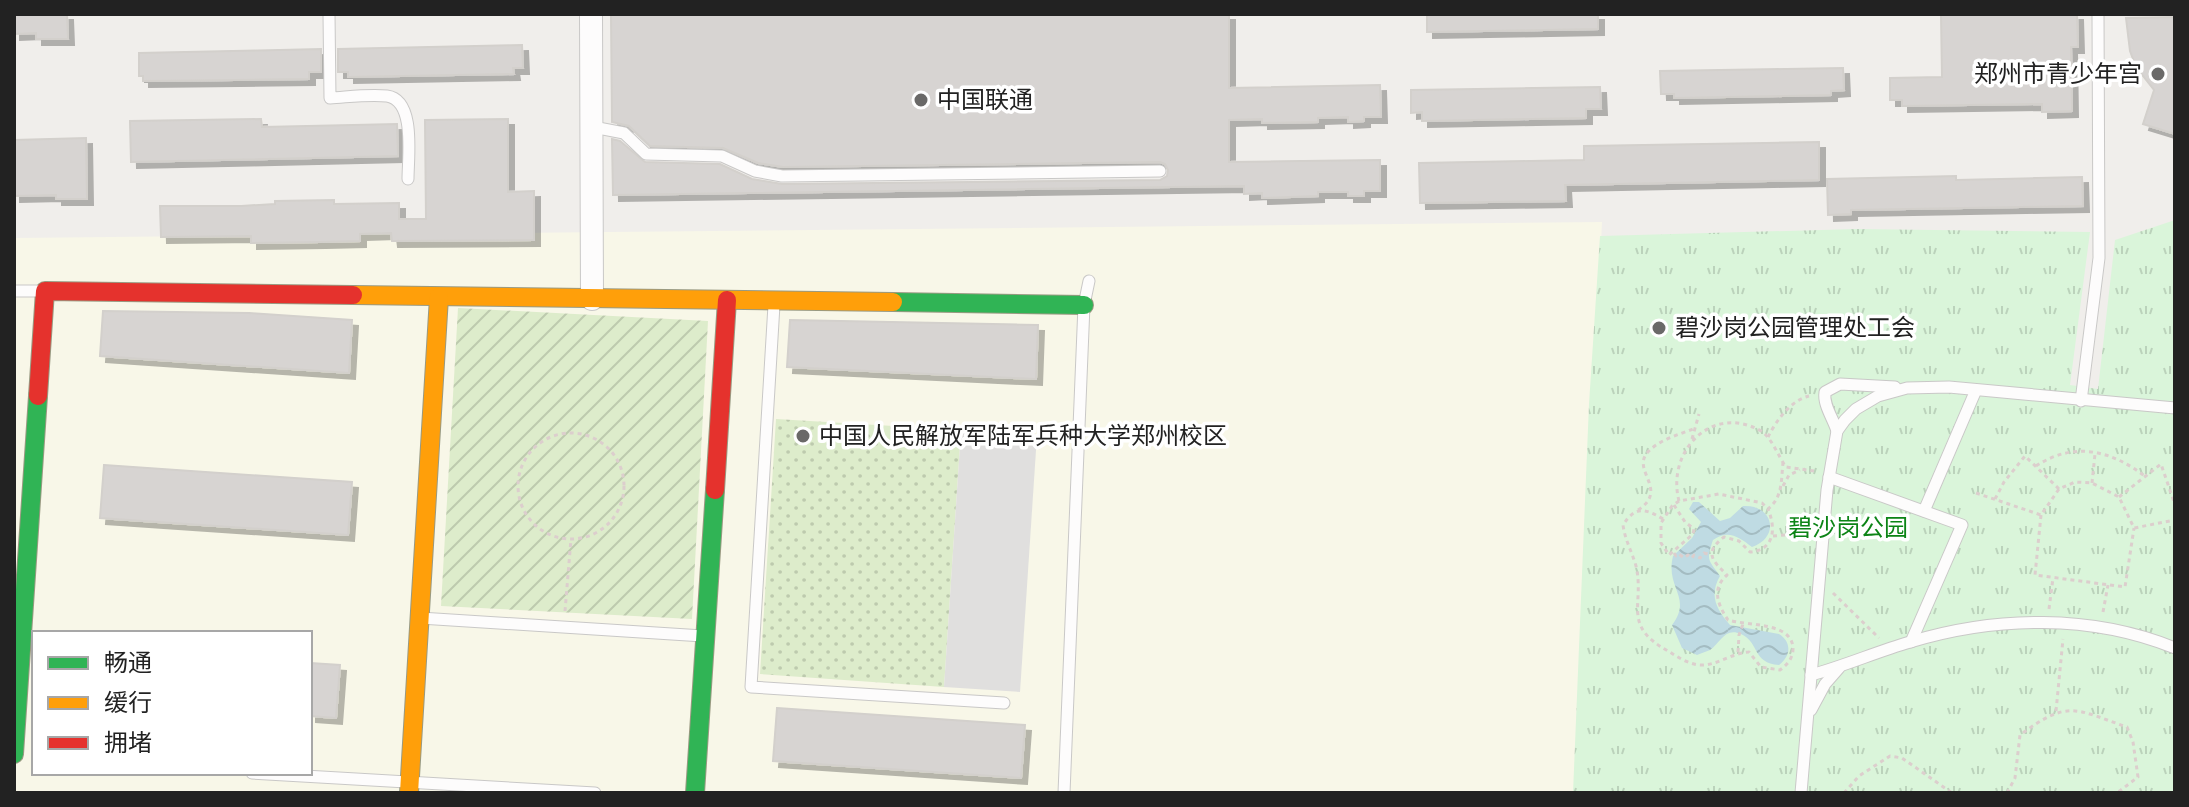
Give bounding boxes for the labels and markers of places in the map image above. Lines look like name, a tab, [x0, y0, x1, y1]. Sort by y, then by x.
place label: 郑州市青少年宫	[1974, 56, 2142, 89]
marker: 郑州市青少年宫	[2149, 65, 2167, 83]
place label: 中国联通	[937, 82, 1033, 115]
marker: 中国联通	[912, 91, 930, 109]
place label: 碧沙岗公园管理处工会	[1675, 310, 1915, 343]
marker: 碧沙岗公园管理处工会	[1650, 319, 1668, 337]
place label: 中国人民解放军陆军兵种大学郑州校区	[819, 418, 1227, 451]
marker: 中国人民解放军陆军兵种大学郑州校区	[794, 427, 812, 445]

